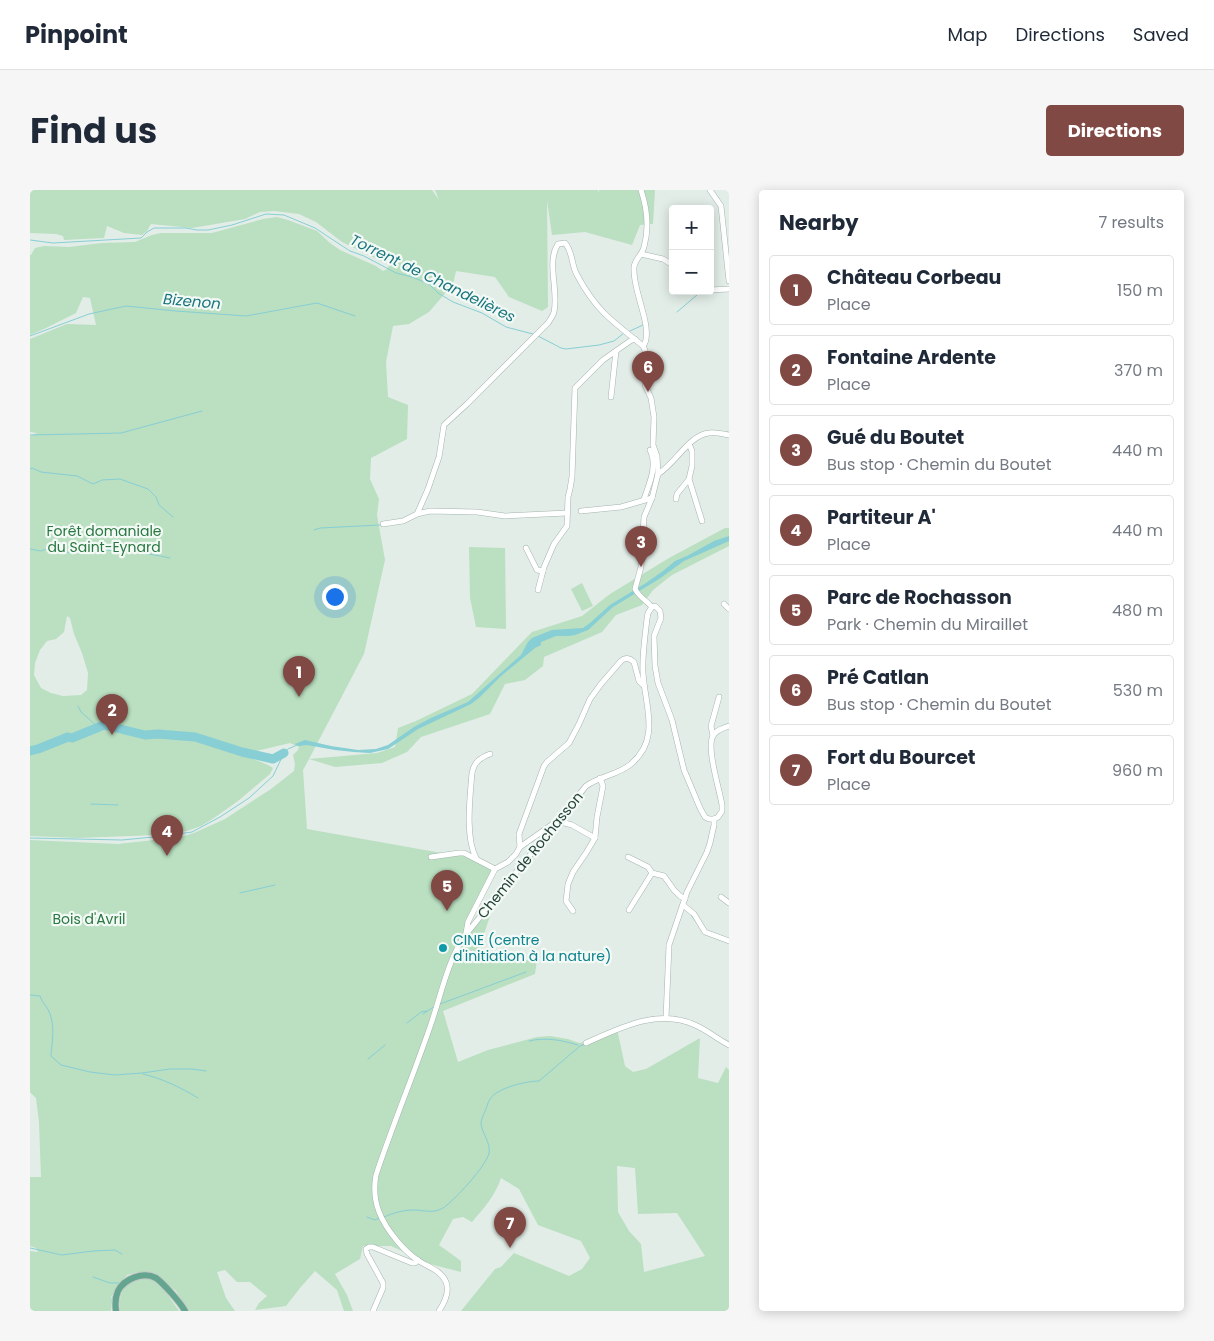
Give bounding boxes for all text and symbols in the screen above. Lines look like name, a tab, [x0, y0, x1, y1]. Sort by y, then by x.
text: Pinpoint	[25, 18, 128, 51]
text: Map	[948, 22, 987, 47]
text: Directions	[1015, 22, 1105, 47]
text: Saved	[1133, 22, 1189, 47]
button: Directions	[1046, 105, 1184, 156]
text: Find us	[30, 106, 157, 155]
map controls	[669, 205, 714, 295]
button: +	[669, 205, 714, 250]
text: Nearby	[779, 208, 859, 237]
text: 7 results	[1098, 211, 1164, 234]
water label: Torrent de Chandelières	[347, 229, 519, 327]
button: −	[669, 250, 714, 295]
text: Château Corbeau	[827, 264, 1001, 291]
text: 1	[793, 279, 799, 302]
text: 150 m	[1117, 279, 1163, 302]
water label: Bizenon	[162, 288, 222, 314]
text: Place	[827, 293, 871, 316]
text: Fontaine Ardente	[827, 344, 996, 371]
pin: 6	[632, 351, 664, 392]
text: 2	[791, 359, 801, 382]
text: 370 m	[1114, 359, 1163, 382]
text: Place	[827, 373, 871, 396]
text: Gué du Boutet	[827, 424, 964, 451]
text: 3	[791, 439, 801, 462]
text: 440 m	[1112, 439, 1163, 462]
text: Bus stop · Chemin du Boutet	[827, 453, 1051, 476]
text: Partiteur A'	[827, 504, 936, 531]
text: 4	[791, 519, 801, 542]
text: 440 m	[1112, 519, 1163, 542]
park label: Forêt domaniale du Saint-Eynard	[46, 521, 162, 557]
pin: 3	[625, 526, 657, 567]
text: Place	[827, 533, 871, 556]
your location	[322, 584, 348, 610]
text: Parc de Rochasson	[827, 584, 1012, 611]
text: 5	[791, 599, 801, 622]
text: 480 m	[1112, 599, 1163, 622]
text: Park · Chemin du Miraillet	[827, 613, 1028, 636]
pin: 1	[283, 656, 315, 697]
text: Pré Catlan	[827, 664, 929, 691]
text: 6	[791, 679, 801, 702]
text: 530 m	[1113, 679, 1163, 702]
text: Bus stop · Chemin du Boutet	[827, 693, 1051, 716]
pin: 2	[96, 694, 128, 735]
text: Fort du Bourcet	[827, 744, 976, 771]
text: 7	[792, 759, 800, 782]
text: 960 m	[1112, 759, 1163, 782]
text: Place	[827, 773, 871, 796]
street label: Chemin de Rochasson	[473, 787, 587, 923]
pin: 4	[151, 815, 183, 856]
pin: 5	[431, 870, 463, 911]
park label: Bois d'Avril	[52, 909, 126, 929]
place label: CINE (centre d'initiation à la nature)	[453, 930, 611, 966]
marker: CINE (centre d'initiation à la nature)	[437, 942, 449, 954]
pin: 7	[494, 1207, 526, 1248]

